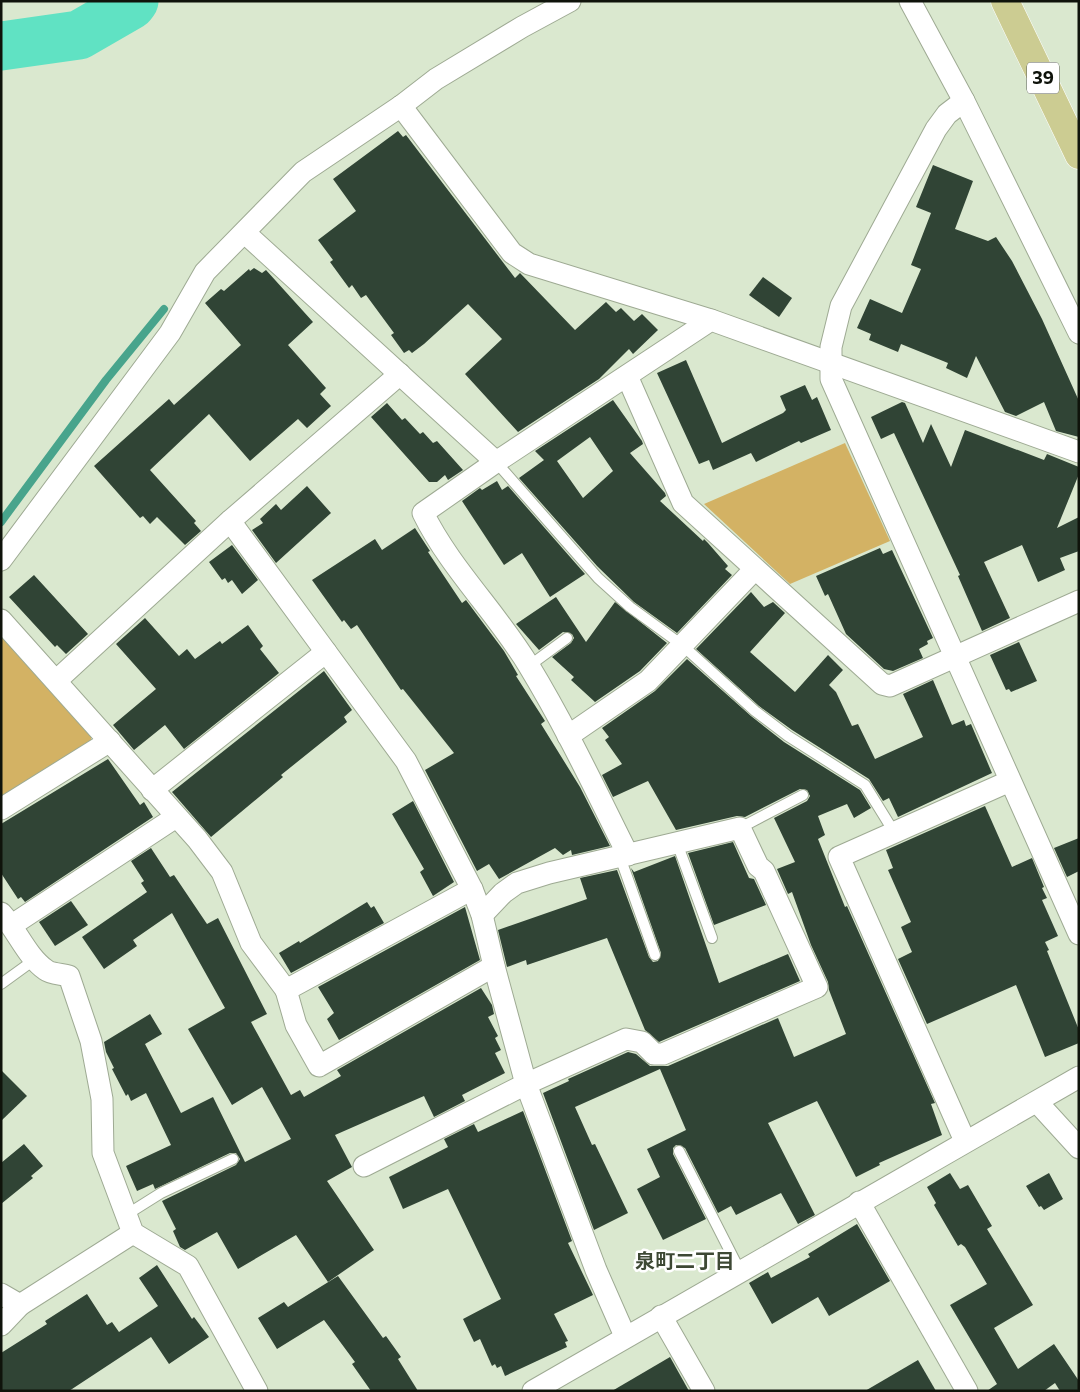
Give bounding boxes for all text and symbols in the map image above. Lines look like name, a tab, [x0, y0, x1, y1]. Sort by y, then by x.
road number: 39	[1027, 62, 1059, 94]
district label: 泉町二丁目	[635, 1248, 735, 1272]

